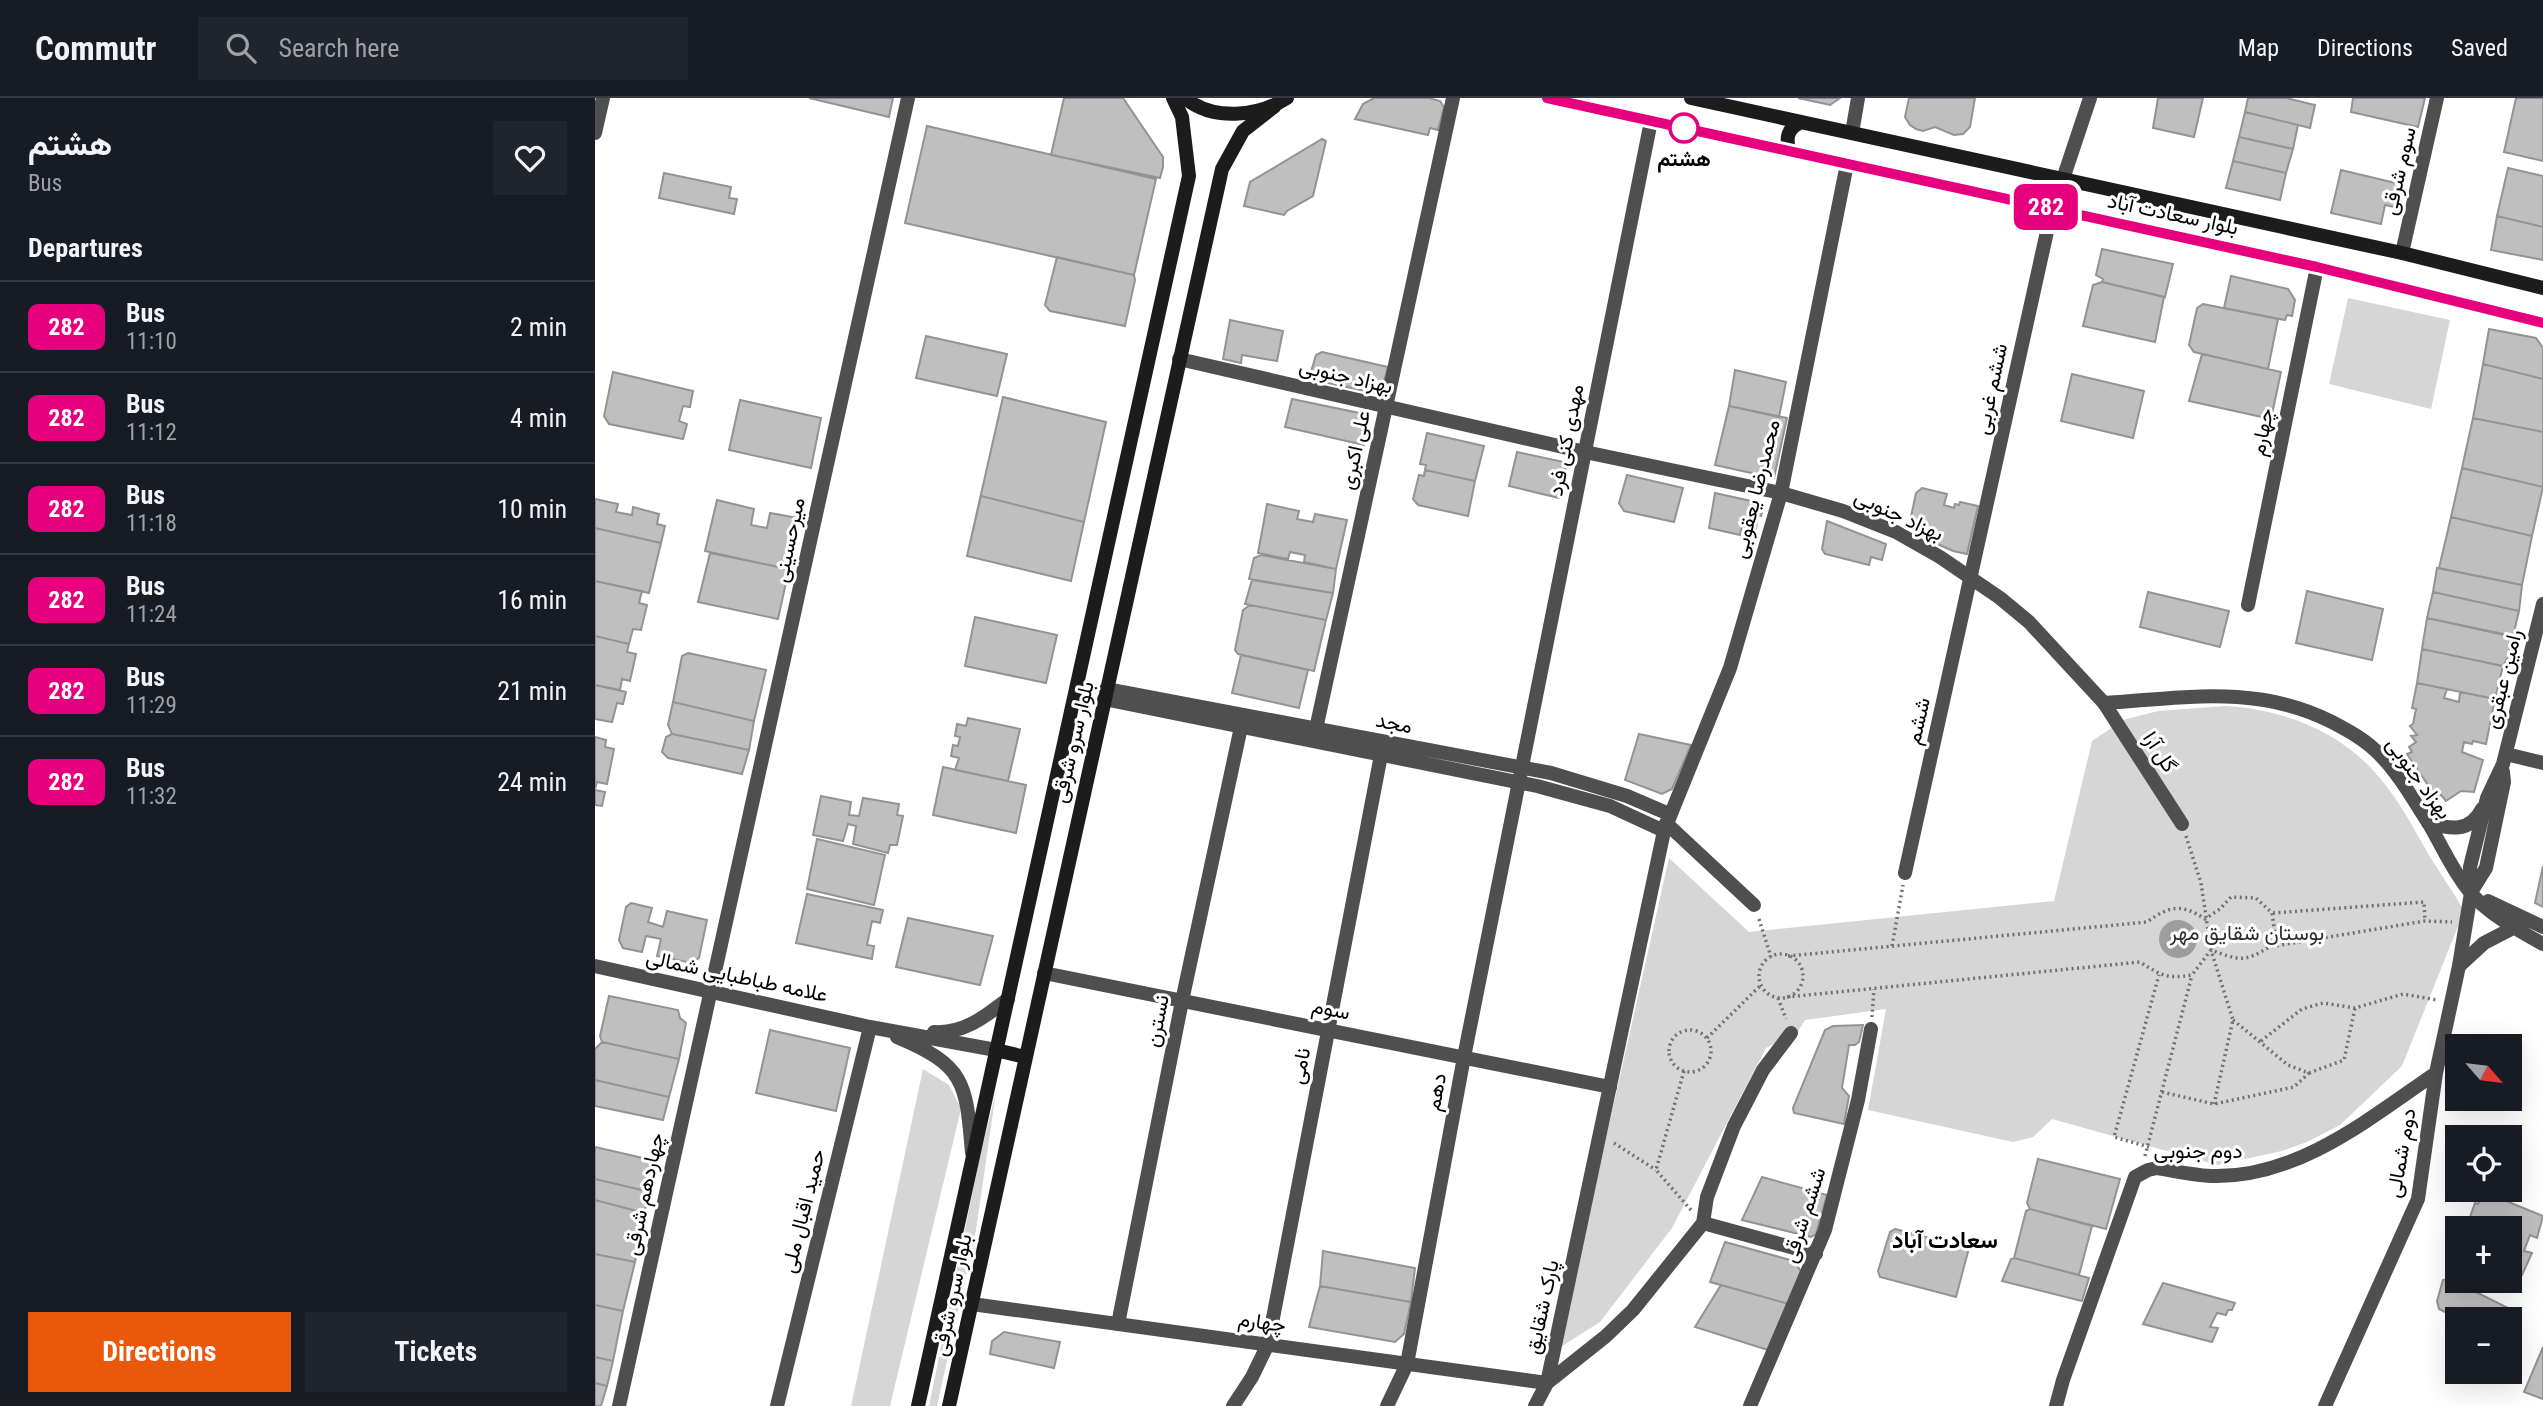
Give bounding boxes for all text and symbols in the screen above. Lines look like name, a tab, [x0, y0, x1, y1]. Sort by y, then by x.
search box	[198, 17, 688, 80]
text: Commutr	[35, 29, 156, 68]
icon: search	[222, 29, 260, 67]
text: Search here	[278, 33, 399, 63]
text: Map	[2238, 34, 2279, 62]
text: Directions	[2317, 34, 2413, 62]
text: Saved	[2451, 34, 2508, 62]
marker: هشتم	[1669, 113, 1699, 143]
button: heart	[493, 121, 567, 195]
text: هشتم	[28, 124, 112, 163]
street label: سوم شرقی	[2377, 125, 2423, 218]
place label: هشتم	[1657, 147, 1711, 173]
text: Bus	[28, 170, 62, 197]
line badge: 282	[2006, 184, 2086, 230]
street label: بلوار سعادت آباد	[2105, 188, 2241, 241]
text: 282	[2028, 193, 2064, 221]
text: Departures	[28, 233, 143, 263]
text: Bus	[126, 298, 165, 328]
text: 2 min	[510, 312, 567, 342]
text: 282	[48, 313, 85, 341]
text: 11:10	[126, 328, 177, 355]
street label: ششم غربی	[1970, 341, 2014, 437]
street label: بهزاد جنوبی	[1297, 354, 1395, 399]
street label: مهدی کنی فرد	[1543, 382, 1590, 498]
text: Bus	[126, 389, 165, 419]
text: 4 min	[510, 403, 567, 433]
text: 282	[48, 404, 85, 432]
street label: چهارم	[2246, 406, 2280, 458]
street label: علی اکبری	[1335, 408, 1376, 492]
street label: محمدرضا یعقوبی	[1727, 417, 1786, 561]
text: 11:12	[126, 419, 177, 446]
text: Bus	[126, 480, 165, 510]
street label: بهزاد جنوبی	[1850, 484, 1947, 547]
text: 10 min	[497, 494, 567, 524]
text: 282	[48, 495, 85, 523]
street label: میرحسینی	[768, 495, 811, 585]
text: 11:18	[126, 510, 177, 537]
text: Bus	[126, 571, 165, 601]
text: 16 min	[497, 585, 567, 615]
text: 282	[48, 586, 85, 614]
text: 11:24	[126, 601, 177, 628]
street label: رامین عبقری	[2479, 627, 2528, 732]
text: Bus	[126, 662, 165, 692]
text: 21 min	[497, 676, 567, 706]
text: 282	[48, 677, 85, 705]
street label: بلوار سرو شرقی	[1047, 679, 1100, 805]
text: 11:29	[126, 692, 177, 719]
street label: ششم	[1901, 695, 1937, 747]
street label: مجد	[1374, 708, 1414, 738]
street label: گل آرا	[2137, 727, 2182, 777]
street label: بهزاد جنوبی	[2380, 732, 2457, 824]
text: Bus	[126, 753, 165, 783]
text: 24 min	[497, 767, 567, 797]
text: 282	[48, 768, 85, 796]
text: 11:32	[126, 783, 177, 810]
park label: بوستان شقایق مهر	[2169, 921, 2324, 946]
street label: علامه طباطبایی شمالی	[644, 945, 830, 1007]
street label: نسترن	[1140, 993, 1175, 1049]
street label: سوم	[1309, 994, 1352, 1026]
north arrow	[2445, 1034, 2522, 1111]
map controls	[2445, 1034, 2522, 1384]
street label: نامی	[1285, 1046, 1315, 1086]
street label: دهم	[1421, 1071, 1453, 1113]
street label: دوم شمالی	[2381, 1106, 2423, 1200]
button: locate	[2445, 1125, 2522, 1202]
street label: چهاردهم شرقی	[619, 1130, 671, 1258]
street label: دوم جنوبی	[2154, 1139, 2242, 1165]
street label: حمید اقبال ملی	[776, 1147, 830, 1275]
street label: ششم شرقی	[1777, 1164, 1833, 1266]
button: +	[2445, 1216, 2522, 1293]
district label: سعادت آباد	[1892, 1227, 1998, 1254]
street label: بلوار سرو شرقی	[927, 1232, 978, 1358]
street label: پارک شقایق	[1520, 1258, 1566, 1357]
street label: چهارم	[1236, 1307, 1287, 1339]
button: −	[2445, 1307, 2522, 1384]
button: Directions	[28, 1312, 291, 1392]
button: Tickets	[305, 1312, 567, 1392]

